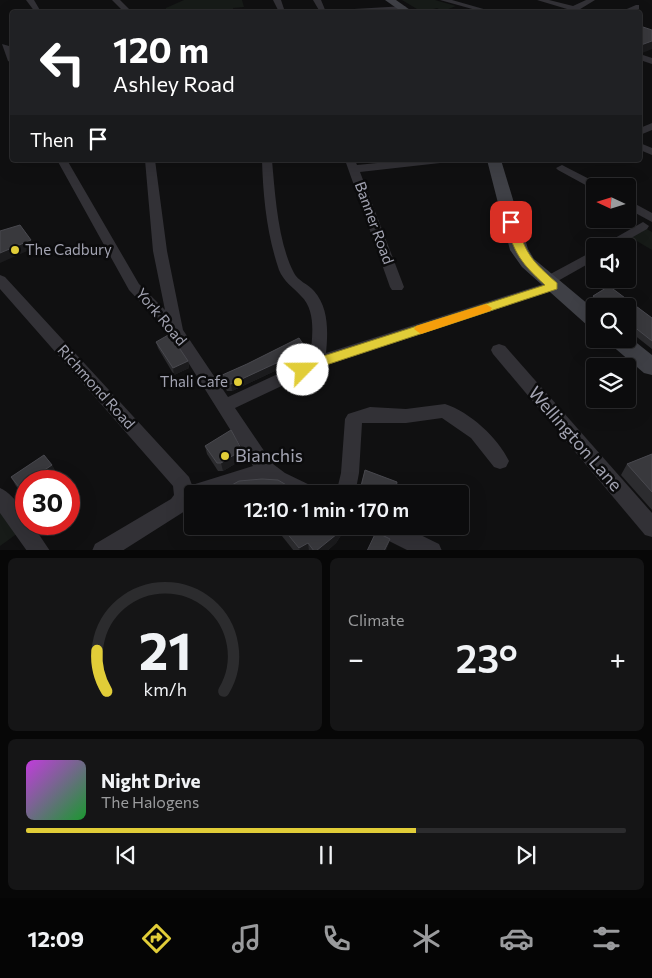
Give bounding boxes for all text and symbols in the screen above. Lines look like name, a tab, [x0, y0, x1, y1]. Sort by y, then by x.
text: 120 m	[113, 27, 209, 70]
icon: left	[30, 30, 95, 95]
text: Ashley Road	[113, 70, 235, 97]
icon: arrive	[84, 125, 112, 153]
text: Then	[30, 128, 74, 151]
north arrow	[586, 178, 636, 228]
map controls	[586, 178, 636, 408]
street label: Banner Road	[352, 179, 398, 266]
pin	[490, 201, 532, 243]
icon: arrive	[497, 208, 525, 236]
button: sound	[586, 238, 636, 288]
place label: The Cadbury	[25, 240, 112, 258]
marker: The Cadbury	[9, 244, 21, 256]
street label: York Road	[133, 284, 191, 349]
button: search	[586, 298, 636, 348]
street label: Richmond Road	[54, 340, 139, 432]
position arrow	[276, 343, 328, 395]
button: layers	[586, 358, 636, 408]
place label: Thali Cafe	[160, 372, 228, 390]
marker: Thali Cafe	[232, 376, 244, 388]
street label: Wellington Lane	[524, 381, 627, 495]
place label: Bianchis	[235, 444, 303, 466]
marker: Bianchis	[219, 450, 231, 462]
speed limit sign: 30	[15, 470, 80, 535]
text: 12:10 · 1 min · 170 m	[244, 498, 409, 521]
text: Climate	[348, 610, 404, 629]
text: 21	[138, 617, 192, 681]
text: 23°	[456, 634, 518, 681]
text: −	[348, 641, 364, 675]
text: +	[610, 641, 626, 675]
text: km/h	[143, 678, 187, 700]
text: Night Drive	[101, 769, 201, 792]
text: The Halogens	[101, 792, 199, 811]
icon: previous	[112, 841, 140, 869]
icon: pause	[312, 841, 340, 869]
icon: next	[512, 841, 540, 869]
icon: directions	[139, 921, 174, 956]
icon: music	[229, 921, 264, 956]
icon: phone	[319, 921, 354, 956]
icon: climate	[409, 921, 444, 956]
icon: car	[499, 921, 534, 956]
icon: filters	[589, 921, 624, 956]
text: 12:09	[28, 925, 84, 952]

